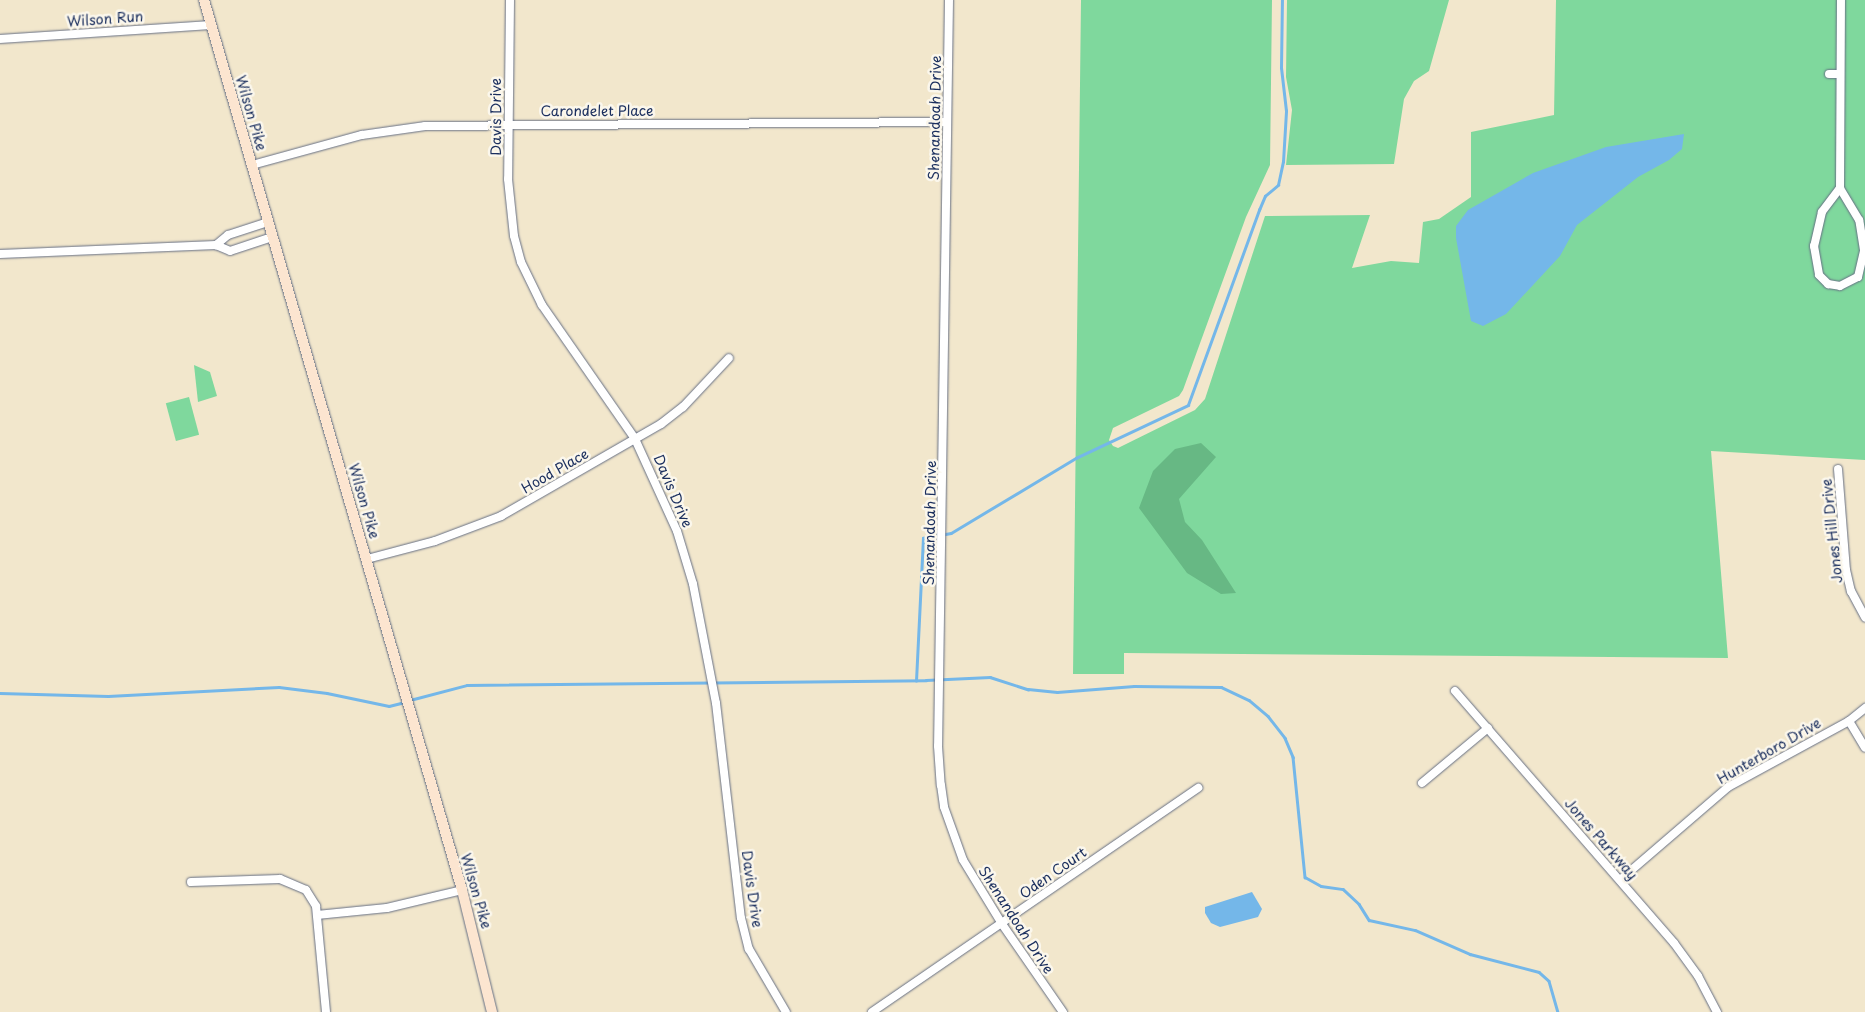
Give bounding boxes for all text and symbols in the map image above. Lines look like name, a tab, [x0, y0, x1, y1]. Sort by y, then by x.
street label: Wilson Run	[67, 8, 143, 30]
street label: Shenandoah Drive	[926, 56, 944, 180]
street label: Wilson Pike	[232, 74, 270, 152]
street label: Davis Drive	[488, 78, 504, 156]
street label: Carondelet Place	[540, 103, 654, 119]
street label: Hood Place	[518, 445, 592, 497]
street label: Davis Drive	[650, 452, 696, 530]
street label: Shenandoah Drive	[921, 461, 939, 585]
street label: Wilson Pike	[345, 462, 383, 540]
street label: Jones Hill Drive	[1818, 477, 1846, 585]
street label: Hunterboro Drive	[1714, 714, 1824, 788]
street label: Jones Parkway	[1561, 795, 1641, 883]
street label: Oden Court	[1016, 844, 1090, 902]
street label: Davis Drive	[738, 850, 766, 928]
street label: Wilson Pike	[457, 852, 495, 930]
street label: Shenandoah Drive	[975, 863, 1057, 977]

